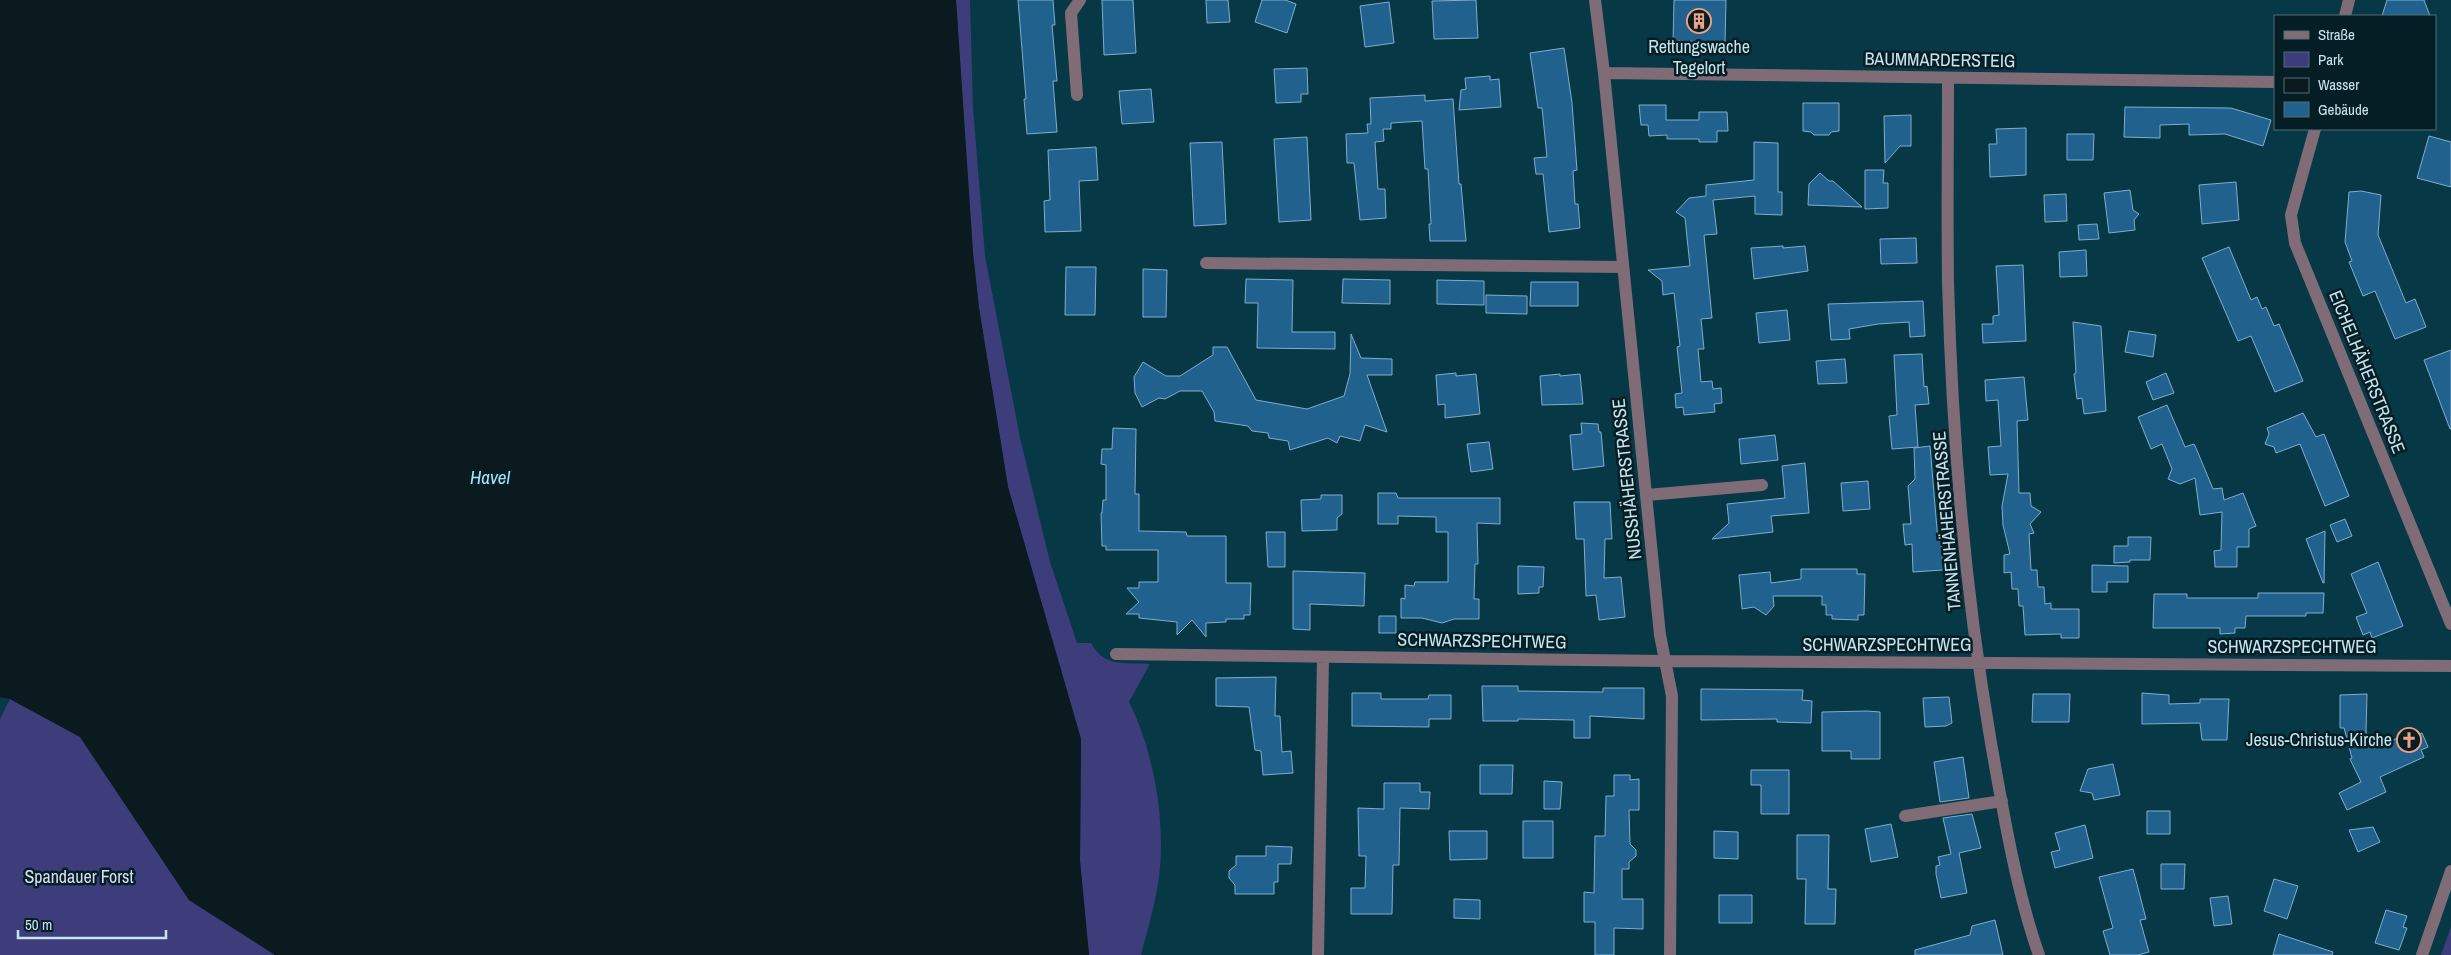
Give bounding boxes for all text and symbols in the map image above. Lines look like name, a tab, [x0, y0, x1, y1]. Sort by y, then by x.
building icon: Rettungswache Tegelort	[1686, 8, 1712, 34]
legend	[2274, 15, 2436, 130]
text: Straße	[2318, 24, 2355, 45]
place label: Rettungswache Tegelort	[1648, 34, 1750, 80]
street label: BAUMMARDERSTEIG	[1864, 46, 2016, 73]
text: Park	[2318, 49, 2344, 70]
text: Wasser	[2318, 74, 2359, 95]
text: Gebäude	[2318, 99, 2369, 120]
street label: EICHELHÄHERSTRASSE	[2323, 287, 2412, 457]
street label: NUSSHÄHERSTRASSE	[1606, 397, 1647, 561]
street label: TANNENHÄHERSTRASSE	[1926, 430, 1967, 612]
water label: Havel	[470, 464, 510, 490]
street label: SCHWARZSPECHTWEG	[1397, 627, 1567, 654]
street label: SCHWARZSPECHTWEG	[1802, 632, 1972, 657]
street label: SCHWARZSPECHTWEG	[2207, 634, 2377, 659]
place label: Jesus-Christus-Kirche	[2246, 727, 2392, 752]
church icon: Jesus-Christus-Kirche	[2396, 727, 2422, 753]
park label: Spandauer Forst	[24, 864, 134, 889]
scale bar	[18, 908, 165, 940]
text: 50 m	[25, 914, 52, 935]

